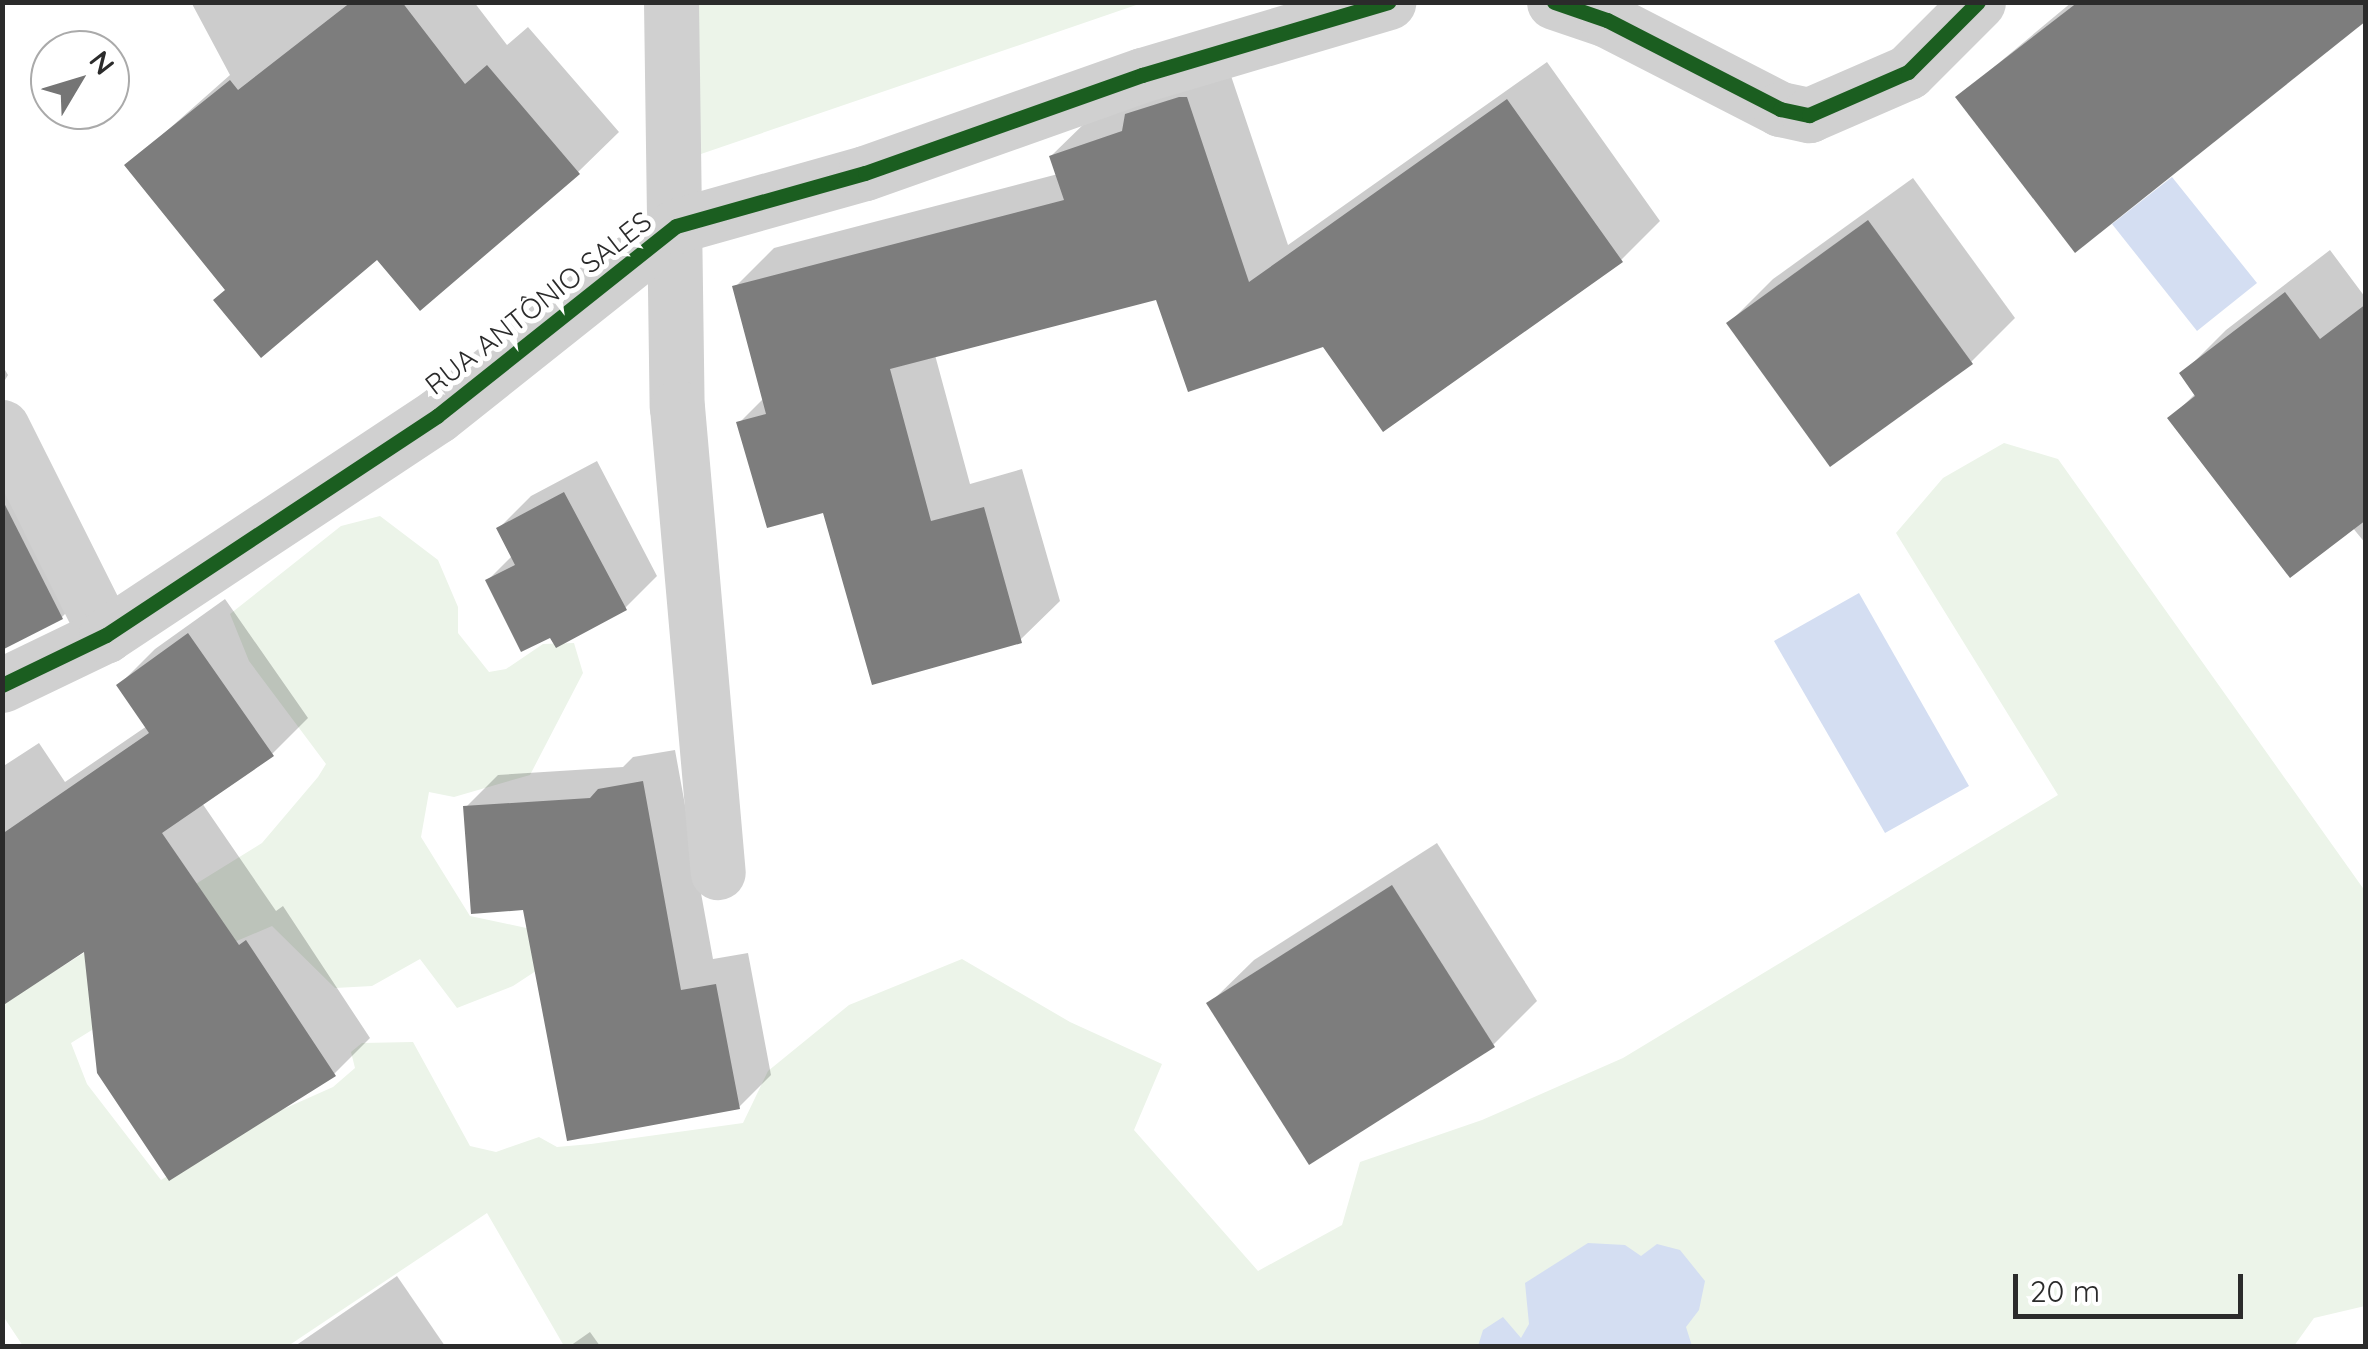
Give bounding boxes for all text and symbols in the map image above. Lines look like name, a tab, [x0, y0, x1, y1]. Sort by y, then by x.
north arrow	[30, 30, 130, 130]
text: N	[82, 44, 123, 81]
street label: RUA ANTÔNIO SALES	[418, 204, 658, 402]
scale bar	[2018, 1254, 2248, 1316]
text: 20 m	[2030, 1272, 2100, 1310]

